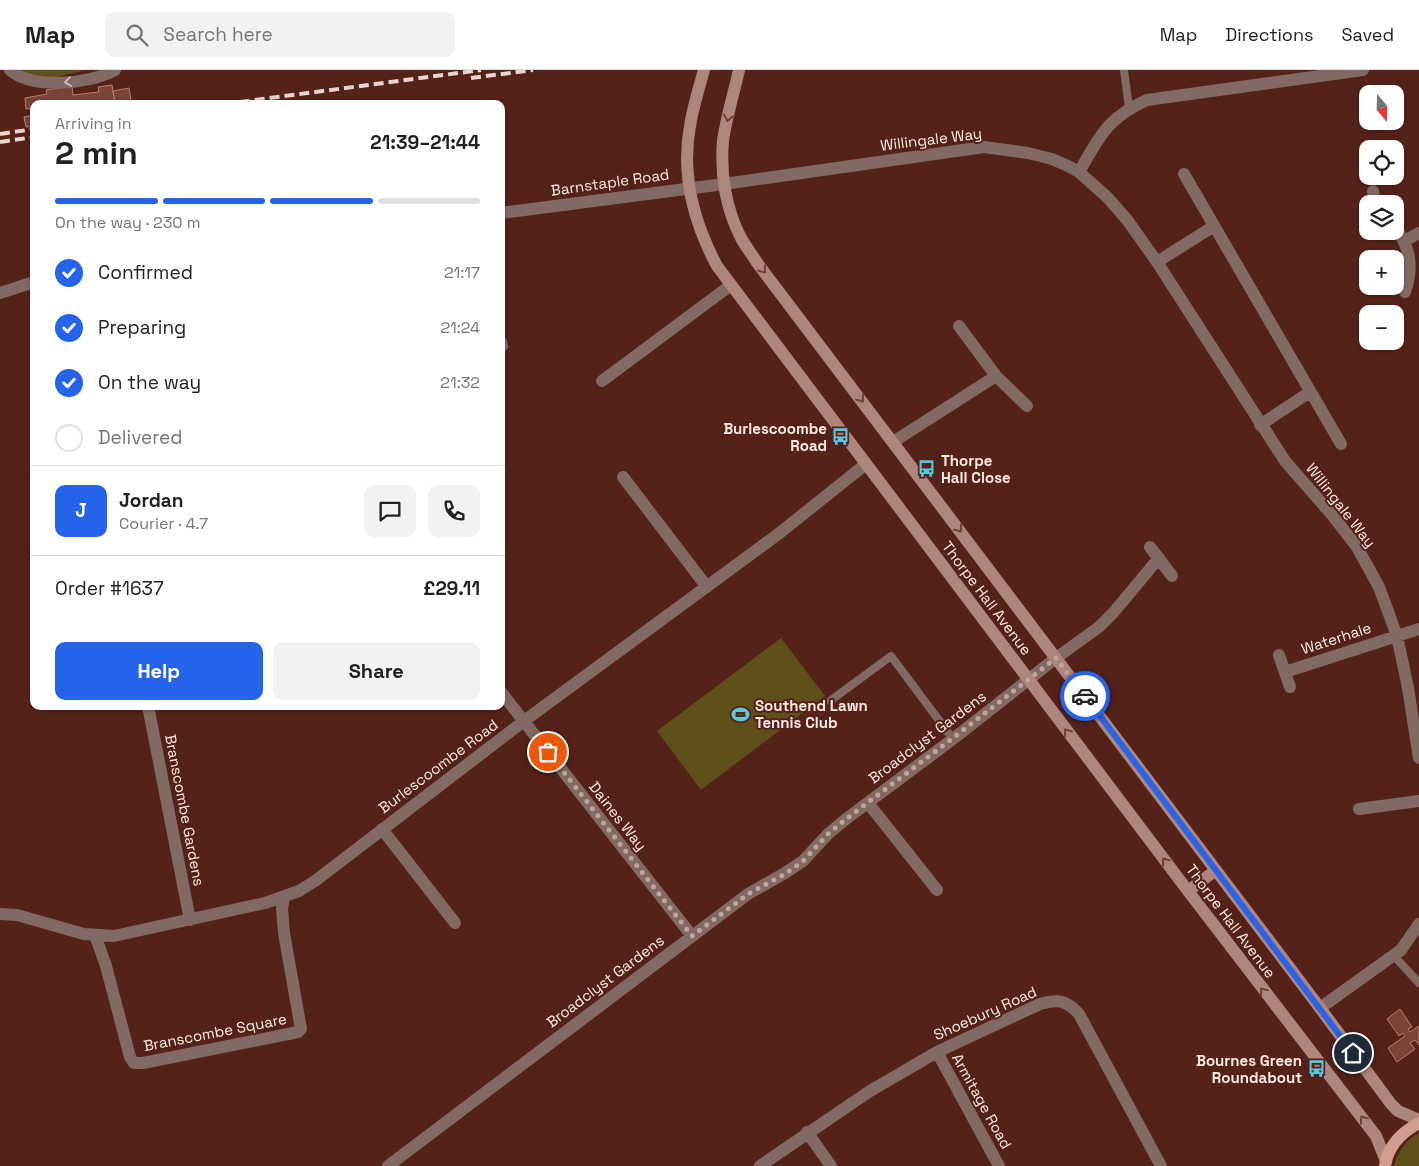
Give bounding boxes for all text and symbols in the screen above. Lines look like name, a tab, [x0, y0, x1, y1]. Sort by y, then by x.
search box	[105, 12, 455, 57]
text: Map	[25, 19, 75, 50]
icon: search	[123, 21, 151, 49]
text: Search here	[163, 22, 273, 47]
text: Map	[1160, 23, 1197, 46]
text: Directions	[1225, 23, 1314, 46]
text: Saved	[1342, 23, 1394, 46]
one-way arrow	[63, 76, 72, 86]
north arrow	[1359, 85, 1404, 130]
map controls	[1359, 85, 1404, 350]
text: Arriving in	[55, 113, 132, 134]
one-way arrow	[723, 113, 734, 122]
street label: Willingale Way	[879, 123, 983, 155]
text: 21:39–21:44	[370, 130, 480, 155]
text: 2 min	[55, 133, 138, 173]
button: locate	[1359, 140, 1404, 185]
street label: Barnstaple Road	[550, 164, 670, 200]
button: layers	[1359, 195, 1404, 240]
text: On the way · 230 m	[55, 212, 200, 233]
button: +	[1359, 250, 1404, 295]
icon: check	[55, 259, 83, 287]
text: Confirmed	[98, 260, 193, 285]
text: 21:17	[444, 262, 480, 283]
one-way arrow	[757, 264, 765, 273]
button: −	[1359, 305, 1404, 350]
icon: check	[55, 314, 83, 342]
text: Preparing	[98, 315, 186, 340]
text: 21:24	[440, 317, 480, 338]
icon: check	[55, 369, 83, 397]
text: On the way	[98, 370, 201, 395]
text: 21:32	[440, 372, 480, 393]
one-way arrow	[855, 393, 864, 403]
place label: Burlescoombe Road	[723, 419, 827, 455]
text: Delivered	[98, 425, 183, 450]
bus stop icon: Burlescoombe Road	[831, 427, 851, 447]
place label: Thorpe Hall Close	[941, 451, 1011, 487]
bus stop icon: Thorpe Hall Close	[917, 459, 937, 479]
street label: Willingale Way	[1302, 459, 1380, 551]
button: chat	[364, 485, 416, 537]
button: phone	[428, 485, 480, 537]
text: Jordan	[119, 488, 184, 513]
text: J	[75, 498, 87, 523]
text: Courier · 4.7	[119, 513, 208, 534]
one-way arrow	[953, 523, 961, 532]
street label: Thorpe Hall Avenue	[938, 537, 1036, 659]
text: Order #1637	[55, 576, 164, 601]
text: £29.11	[423, 576, 480, 601]
street label: Waterhale	[1299, 618, 1374, 658]
button: Help	[55, 642, 263, 700]
button: Share	[273, 642, 480, 700]
courier	[1060, 671, 1110, 721]
icon: car	[1071, 682, 1099, 710]
street label: Broadclyst Gardens	[864, 686, 990, 787]
place label: Southend Lawn Tennis Club	[755, 696, 868, 732]
sports icon: Southend Lawn Tennis Club	[731, 704, 751, 724]
street label: Burlescoombe Road	[374, 715, 502, 817]
one-way arrow	[1064, 728, 1073, 738]
pin	[527, 731, 569, 773]
street label: Branscombe Gardens	[161, 733, 209, 888]
icon: bag	[534, 738, 562, 766]
street label: Daines Way	[585, 778, 651, 854]
one-way arrow	[1162, 857, 1171, 867]
street label: Thorpe Hall Avenue	[1182, 860, 1280, 982]
street label: Broadclyst Gardens	[542, 930, 668, 1031]
street label: Shoebury Road	[930, 982, 1040, 1044]
one-way arrow	[1260, 987, 1269, 997]
street label: Branscombe Square	[142, 1009, 288, 1055]
pin	[1332, 1032, 1374, 1074]
icon: home	[1339, 1039, 1367, 1067]
street label: Armitage Road	[948, 1050, 1016, 1152]
place label: Bournes Green Roundabout	[1196, 1051, 1302, 1087]
bus stop icon: Bournes Green Roundabout	[1306, 1059, 1326, 1079]
one-way arrow	[1360, 1116, 1368, 1125]

